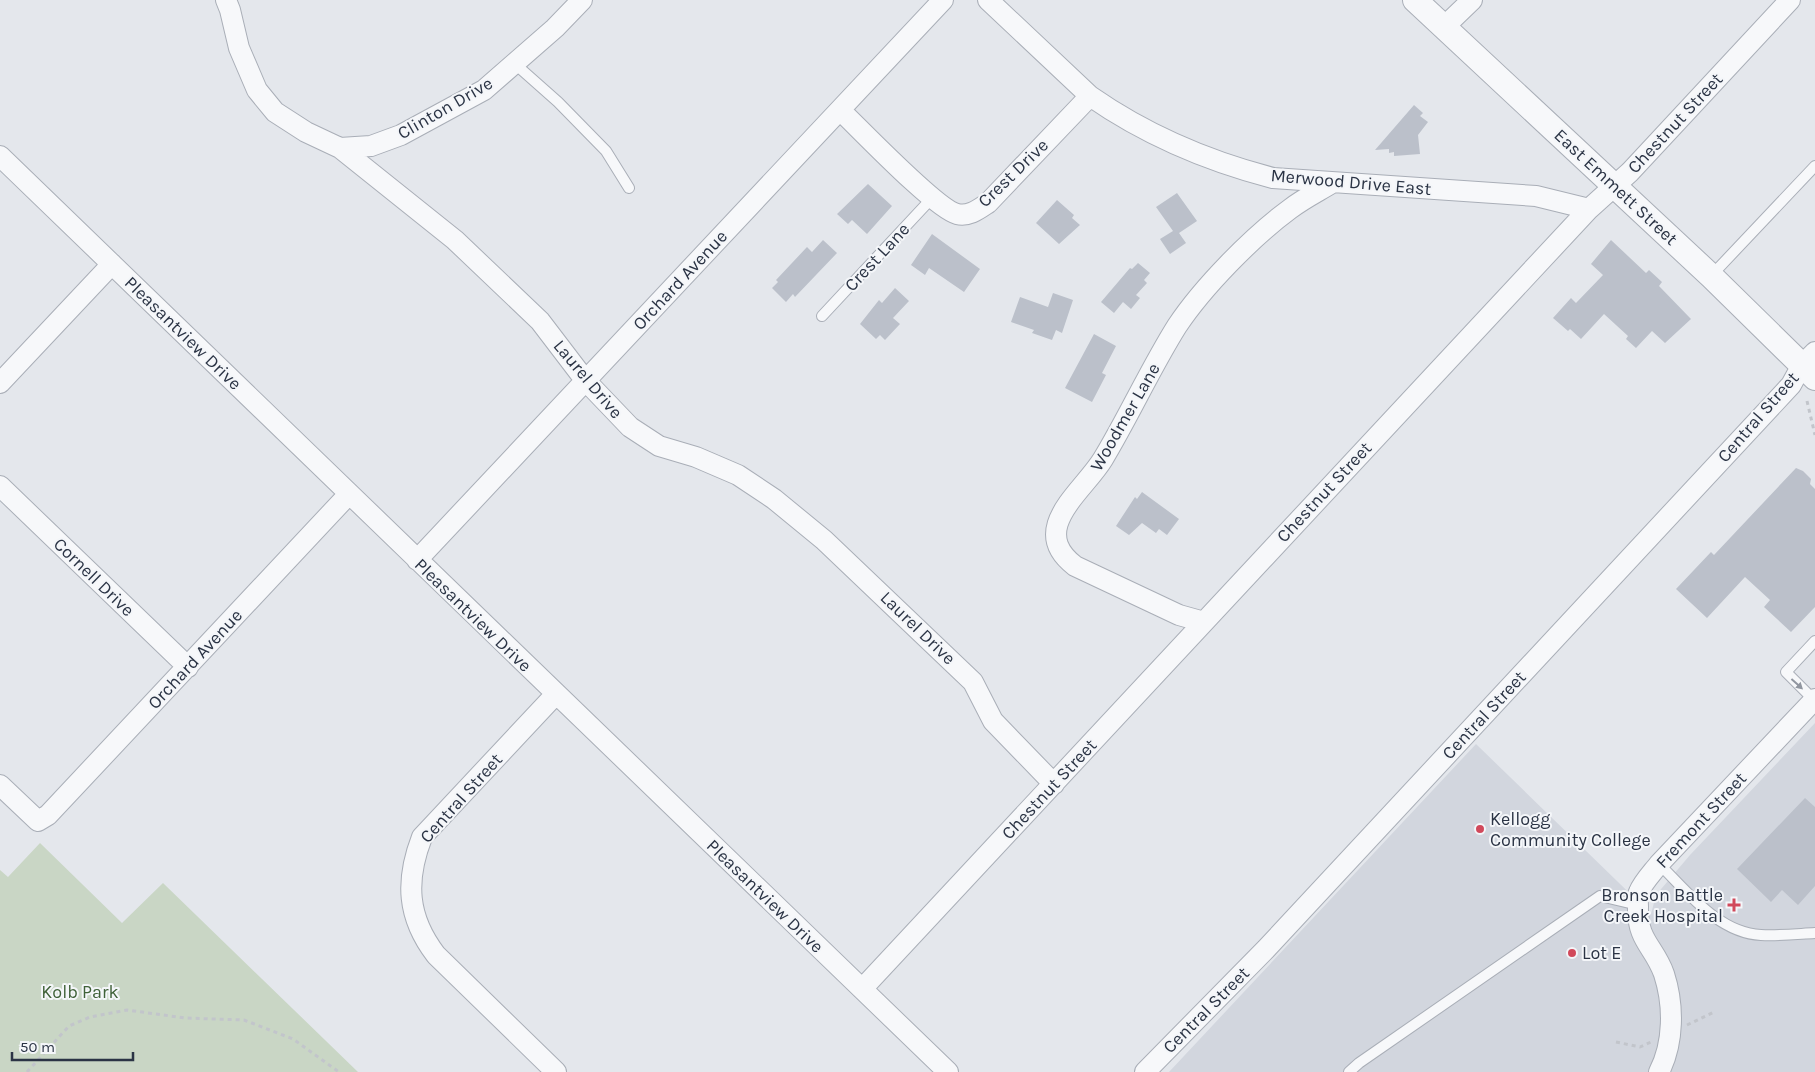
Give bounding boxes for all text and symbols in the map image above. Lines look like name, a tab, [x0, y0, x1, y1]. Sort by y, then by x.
street label: Chestnut Street	[1623, 68, 1727, 178]
street label: Clinton Drive	[394, 72, 496, 144]
street label: East Emmett Street	[1550, 124, 1682, 250]
street label: Crest Drive	[973, 134, 1053, 212]
street label: Merwood Drive East	[1270, 164, 1432, 200]
street label: Crest Lane	[840, 218, 914, 296]
street label: Orchard Avenue	[628, 225, 732, 335]
street label: Pleasantview Drive	[120, 272, 246, 394]
street label: Laurel Drive	[549, 335, 627, 423]
street label: Woodmer Lane	[1085, 359, 1165, 475]
street label: Central Street	[1713, 367, 1804, 467]
street label: Chestnut Street	[1272, 437, 1376, 547]
street label: Cornell Drive	[49, 533, 139, 621]
street label: Pleasantview Drive	[410, 554, 536, 676]
street label: Laurel Drive	[876, 587, 960, 669]
street label: Orchard Avenue	[143, 604, 247, 714]
street label: Central Street	[1437, 666, 1531, 764]
one-way arrow	[1790, 678, 1802, 690]
street label: Chestnut Street	[997, 734, 1101, 844]
street label: Central Street	[415, 748, 507, 847]
street label: Fremont Street	[1651, 767, 1751, 873]
place label: Kellogg Community College	[1490, 808, 1651, 851]
marker: Kellogg Community College	[1474, 823, 1486, 835]
street label: Pleasantview Drive	[702, 835, 828, 957]
place label: Bronson Battle Creek Hospital	[1601, 884, 1723, 927]
marker: Bronson Battle Creek Hospital	[1727, 898, 1741, 912]
place label: Lot E	[1582, 942, 1621, 964]
marker: Lot E	[1566, 947, 1578, 959]
street label: Central Street	[1158, 962, 1254, 1058]
park label: Kolb Park	[41, 981, 119, 1003]
scale bar	[12, 1030, 134, 1062]
text: 50 m	[20, 1038, 55, 1056]

